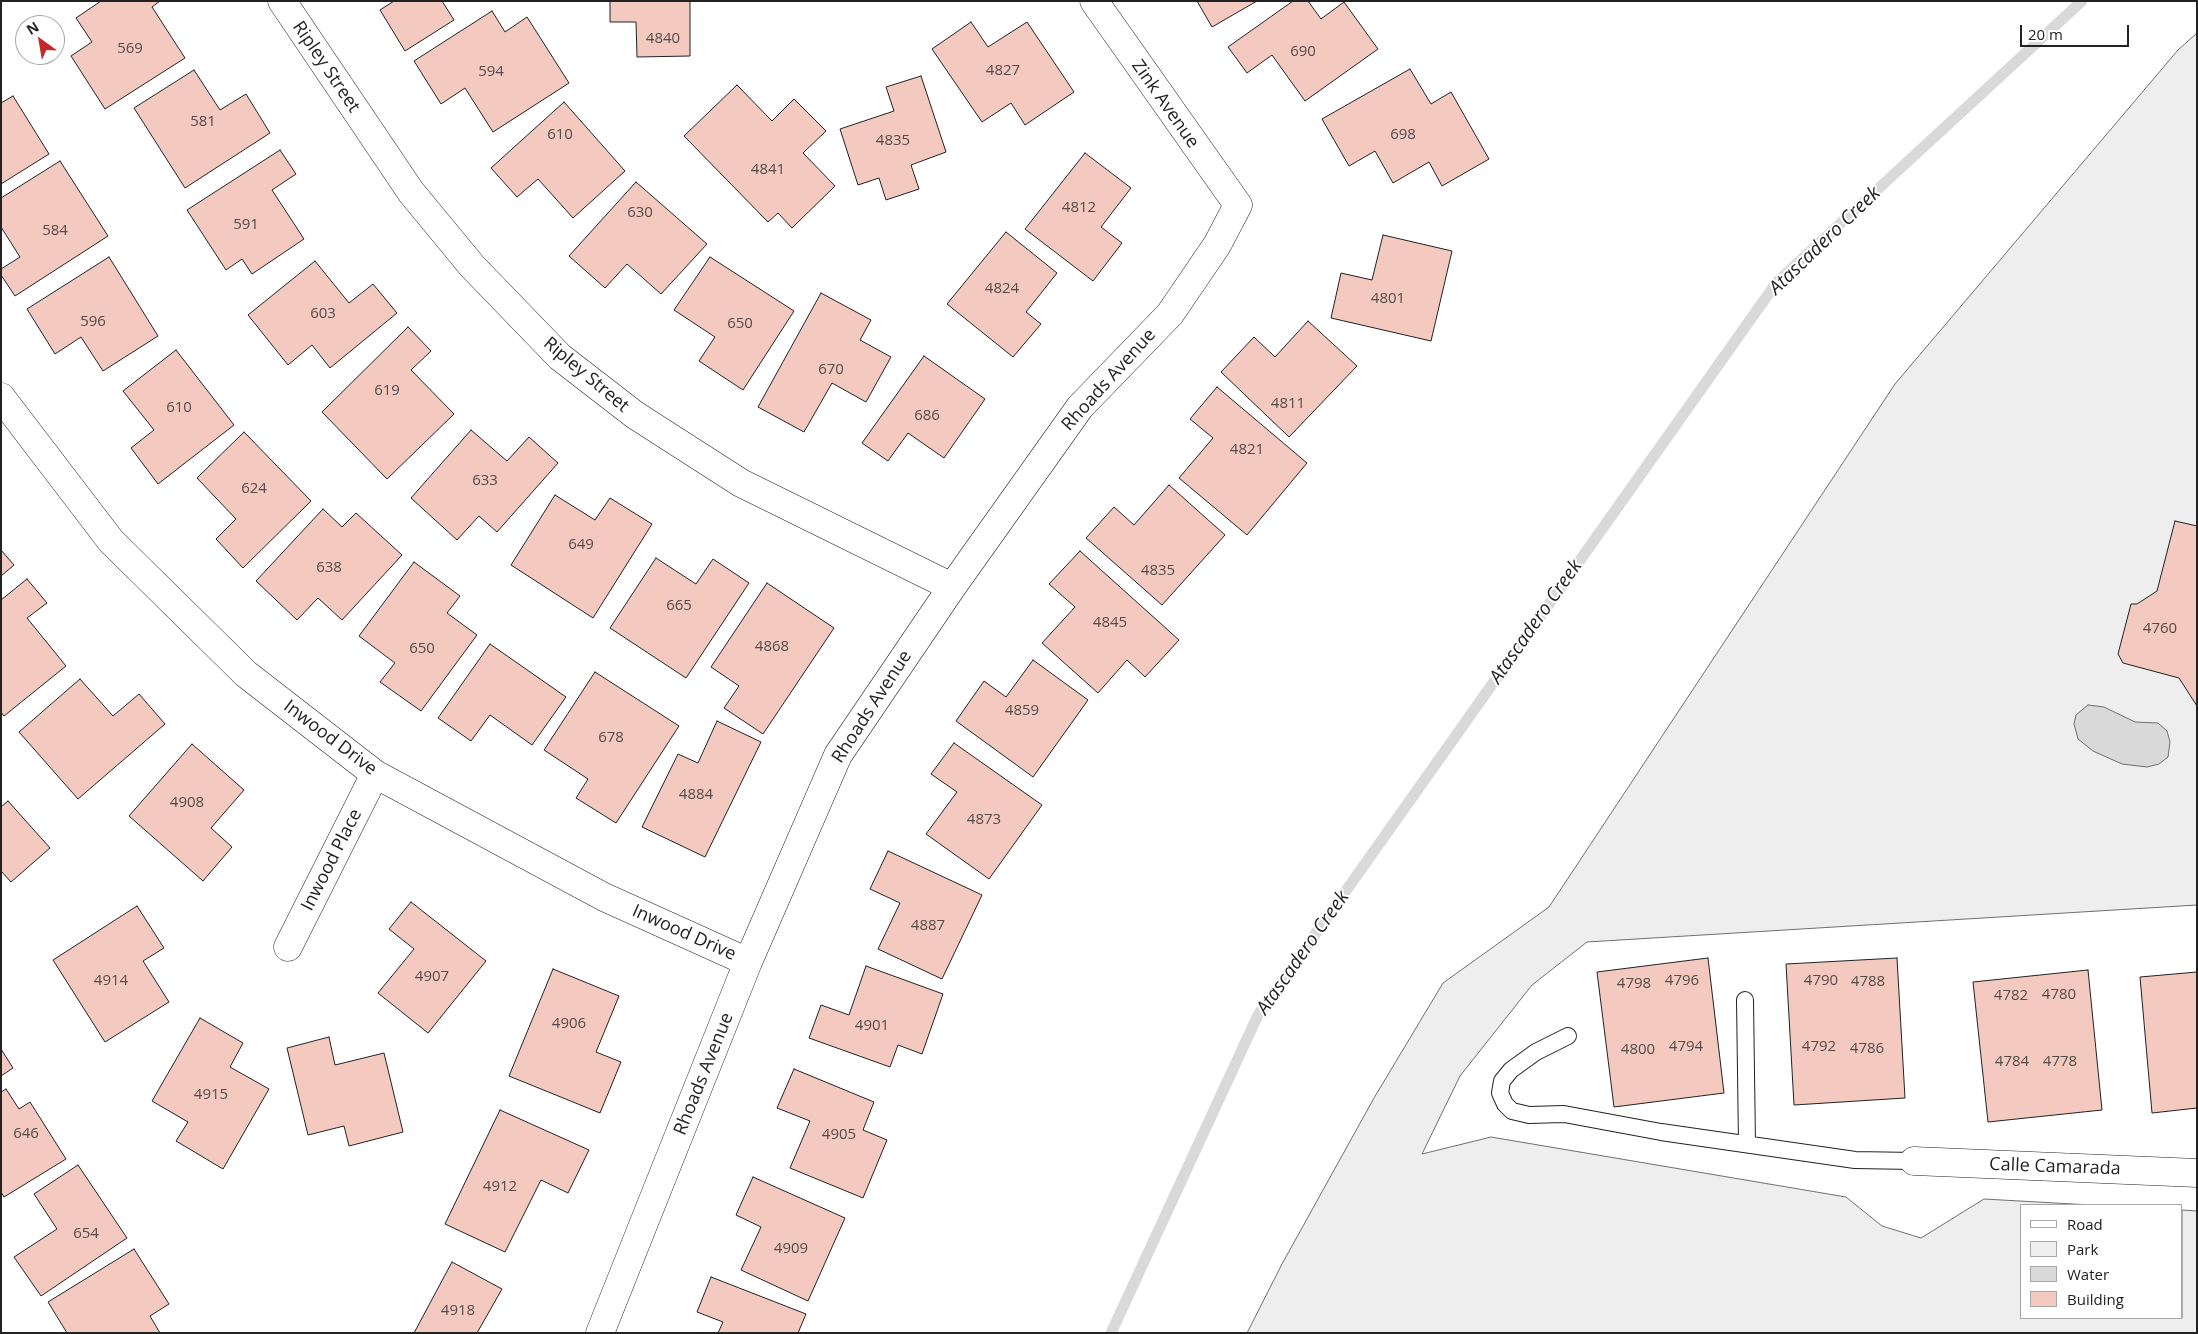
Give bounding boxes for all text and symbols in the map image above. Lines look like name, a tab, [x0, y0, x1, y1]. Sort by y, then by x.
north arrow	[15, 15, 65, 65]
scale bar	[2023, 15, 2132, 47]
text: N	[22, 17, 42, 39]
street label: Ripley Street	[288, 17, 364, 117]
text: 20 m	[2028, 24, 2063, 44]
house number: 4840	[646, 30, 680, 48]
house number: 569	[117, 40, 143, 58]
house number: 690	[1290, 43, 1316, 61]
street label: Zink Avenue	[1127, 56, 1203, 152]
house number: 4827	[986, 62, 1020, 80]
house number: 594	[478, 63, 504, 81]
house number: 581	[190, 113, 216, 131]
house number: 610	[547, 126, 573, 144]
house number: 698	[1390, 126, 1416, 144]
house number: 4835	[876, 132, 910, 150]
house number: 4841	[751, 161, 785, 179]
water label: Atascadero Creek	[1765, 182, 1885, 300]
house number: 4812	[1062, 199, 1096, 217]
house number: 630	[627, 204, 653, 222]
house number: 591	[233, 216, 259, 234]
house number: 584	[42, 222, 68, 240]
house number: 4824	[985, 280, 1019, 298]
house number: 4801	[1371, 290, 1405, 308]
house number: 603	[310, 305, 336, 323]
house number: 596	[80, 313, 106, 331]
house number: 650	[727, 315, 753, 333]
street label: Rhoads Avenue	[1058, 325, 1160, 435]
street label: Ripley Street	[539, 333, 633, 417]
house number: 670	[818, 361, 844, 379]
house number: 619	[374, 382, 400, 400]
house number: 4811	[1271, 395, 1305, 413]
house number: 610	[166, 399, 192, 417]
house number: 686	[914, 407, 940, 425]
house number: 4821	[1230, 441, 1264, 459]
house number: 633	[472, 472, 498, 490]
house number: 624	[241, 480, 267, 498]
house number: 649	[568, 536, 594, 554]
water label: Atascadero Creek	[1485, 556, 1587, 688]
house number: 638	[316, 559, 342, 577]
house number: 4835	[1141, 562, 1175, 580]
house number: 665	[666, 597, 692, 615]
house number: 4845	[1093, 614, 1127, 632]
house number: 4760	[2143, 620, 2177, 638]
house number: 4868	[755, 638, 789, 656]
house number: 650	[409, 640, 435, 658]
street label: Rhoads Avenue	[828, 647, 916, 767]
street label: Inwood Drive	[279, 696, 381, 780]
house number: 4859	[1005, 702, 1039, 720]
house number: 678	[598, 729, 624, 747]
house number: 4884	[679, 786, 713, 804]
house number: 4908	[170, 794, 204, 812]
street label: Inwood Place	[297, 805, 367, 915]
house number: 4873	[967, 811, 1001, 829]
water label: Atascadero Creek	[1252, 887, 1354, 1019]
street label: Inwood Drive	[629, 900, 739, 966]
house number: 4887	[911, 917, 945, 935]
house number: 4907	[415, 968, 449, 986]
house number: 4914	[94, 972, 128, 990]
house number: 4796	[1665, 972, 1699, 990]
house number: 4790	[1804, 972, 1838, 990]
house number: 4788	[1851, 973, 1885, 991]
house number: 4798	[1617, 975, 1651, 993]
house number: 4780	[2042, 986, 2076, 1004]
house number: 4782	[1994, 987, 2028, 1005]
street label: Rhoads Avenue	[670, 1010, 738, 1138]
house number: 4906	[552, 1015, 586, 1033]
house number: 4901	[855, 1017, 889, 1035]
house number: 4794	[1669, 1038, 1703, 1056]
house number: 4792	[1802, 1038, 1836, 1056]
house number: 4786	[1850, 1040, 1884, 1058]
house number: 4800	[1621, 1041, 1655, 1059]
house number: 4784	[1995, 1053, 2029, 1071]
house number: 4778	[2043, 1053, 2077, 1071]
house number: 4915	[194, 1086, 228, 1104]
house number: 646	[13, 1125, 39, 1143]
house number: 4905	[822, 1126, 856, 1144]
street label: Calle Camarada	[1989, 1154, 2121, 1180]
house number: 4912	[483, 1178, 517, 1196]
legend	[2020, 1204, 2183, 1319]
text: Road	[2067, 1214, 2103, 1234]
house number: 654	[73, 1225, 99, 1243]
text: Park	[2067, 1239, 2098, 1259]
house number: 4909	[774, 1240, 808, 1258]
text: Water	[2067, 1264, 2109, 1284]
text: Building	[2067, 1289, 2124, 1309]
house number: 4918	[441, 1302, 475, 1320]

